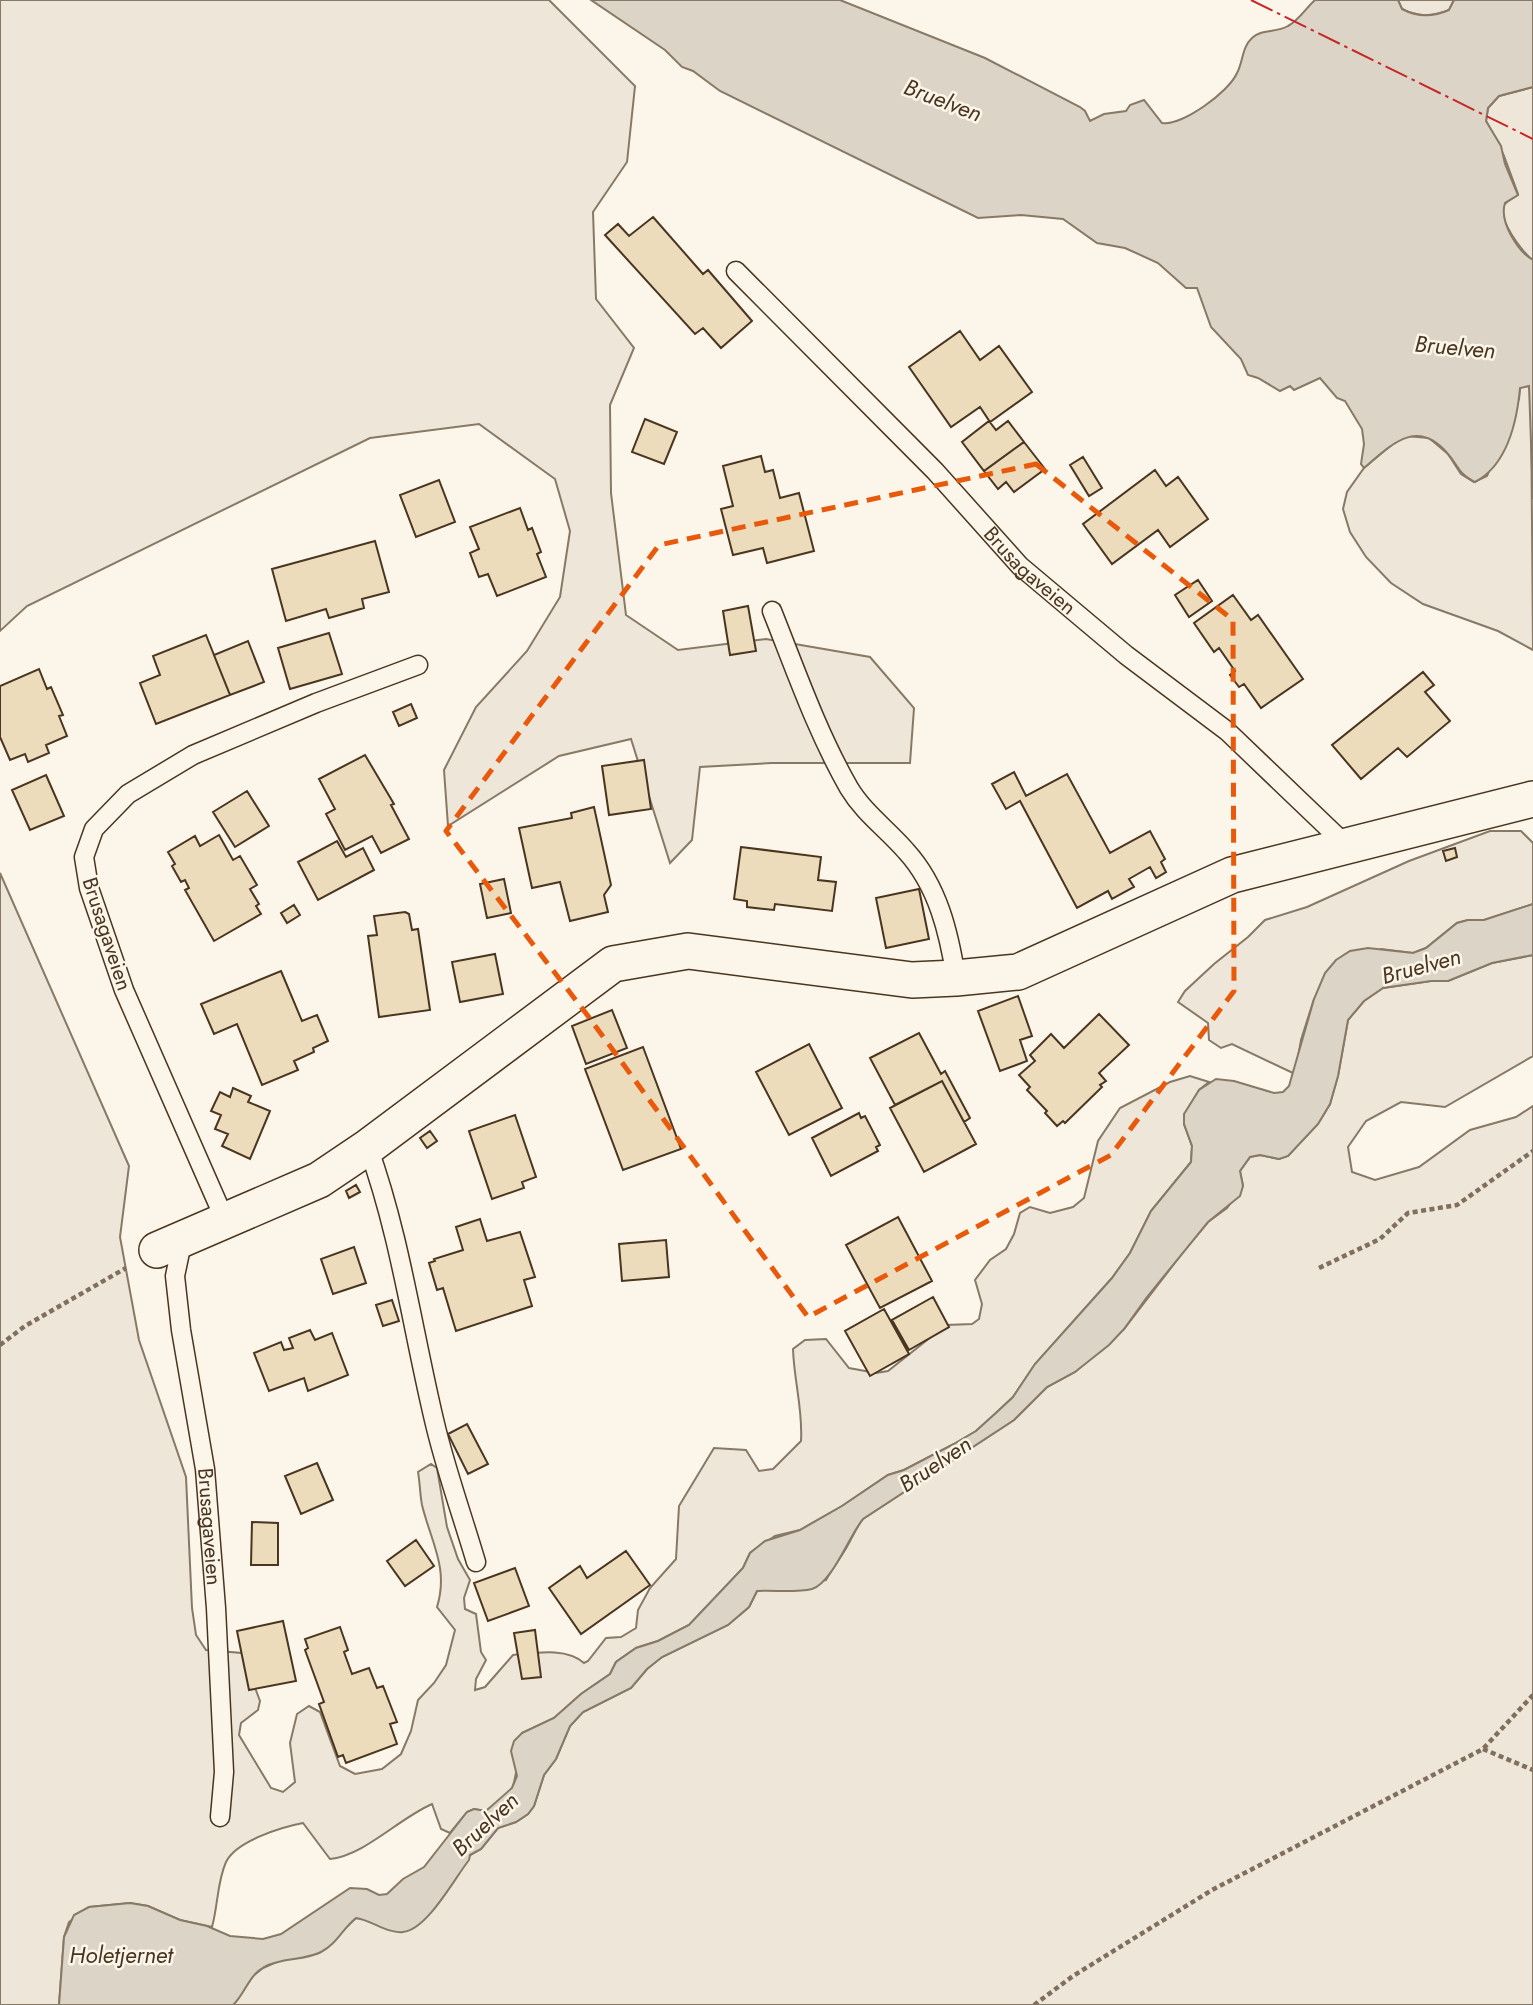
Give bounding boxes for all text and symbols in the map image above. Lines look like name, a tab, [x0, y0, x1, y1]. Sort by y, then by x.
water label: Bruelven	[899, 70, 987, 130]
water label: Bruelven	[1413, 327, 1497, 367]
street label: Brusagaveien	[977, 520, 1083, 622]
street label: Brusagaveien	[75, 873, 139, 995]
water label: Bruelven	[1377, 939, 1465, 993]
water label: Bruelven	[892, 1427, 978, 1501]
street label: Brusagaveien	[190, 1467, 229, 1586]
water label: Bruelven	[444, 1784, 526, 1864]
water label: Holetjernet	[69, 1938, 174, 1972]

